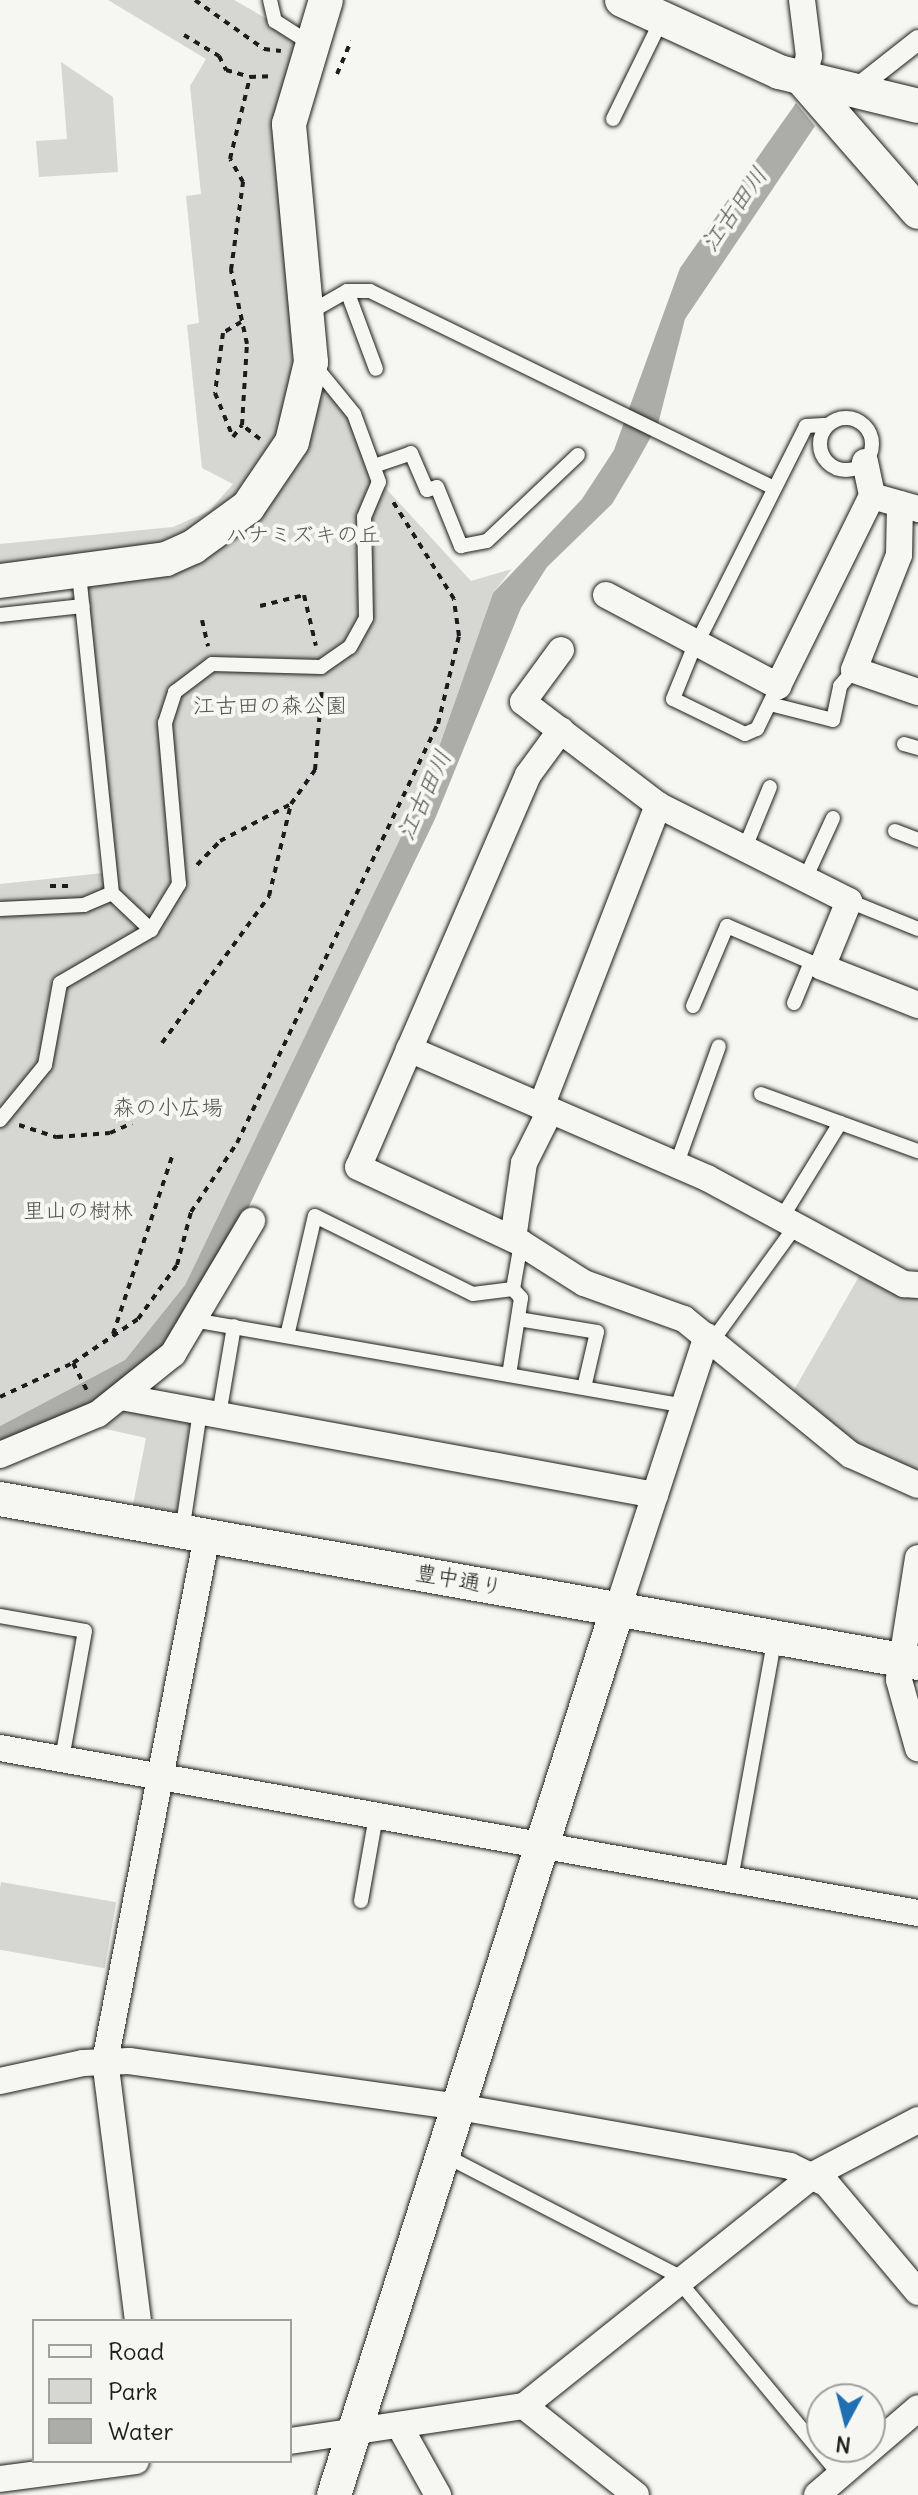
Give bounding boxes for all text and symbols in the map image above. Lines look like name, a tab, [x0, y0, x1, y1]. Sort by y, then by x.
water label: 江古田川	[695, 161, 773, 257]
park label: ハナミズキの丘	[226, 522, 380, 548]
park label: 江古田の森公園	[193, 693, 347, 719]
water label: 江古田川	[391, 745, 457, 845]
park label: 森の小広場	[113, 1095, 223, 1121]
park label: 里山の樹林	[23, 1198, 133, 1224]
street label: 豊中通り	[413, 1559, 505, 1601]
legend	[32, 2319, 292, 2463]
text: Road	[108, 2336, 164, 2366]
text: Park	[108, 2376, 158, 2406]
north arrow	[806, 2383, 886, 2463]
text: Water	[108, 2416, 173, 2446]
text: N	[834, 2430, 853, 2460]

